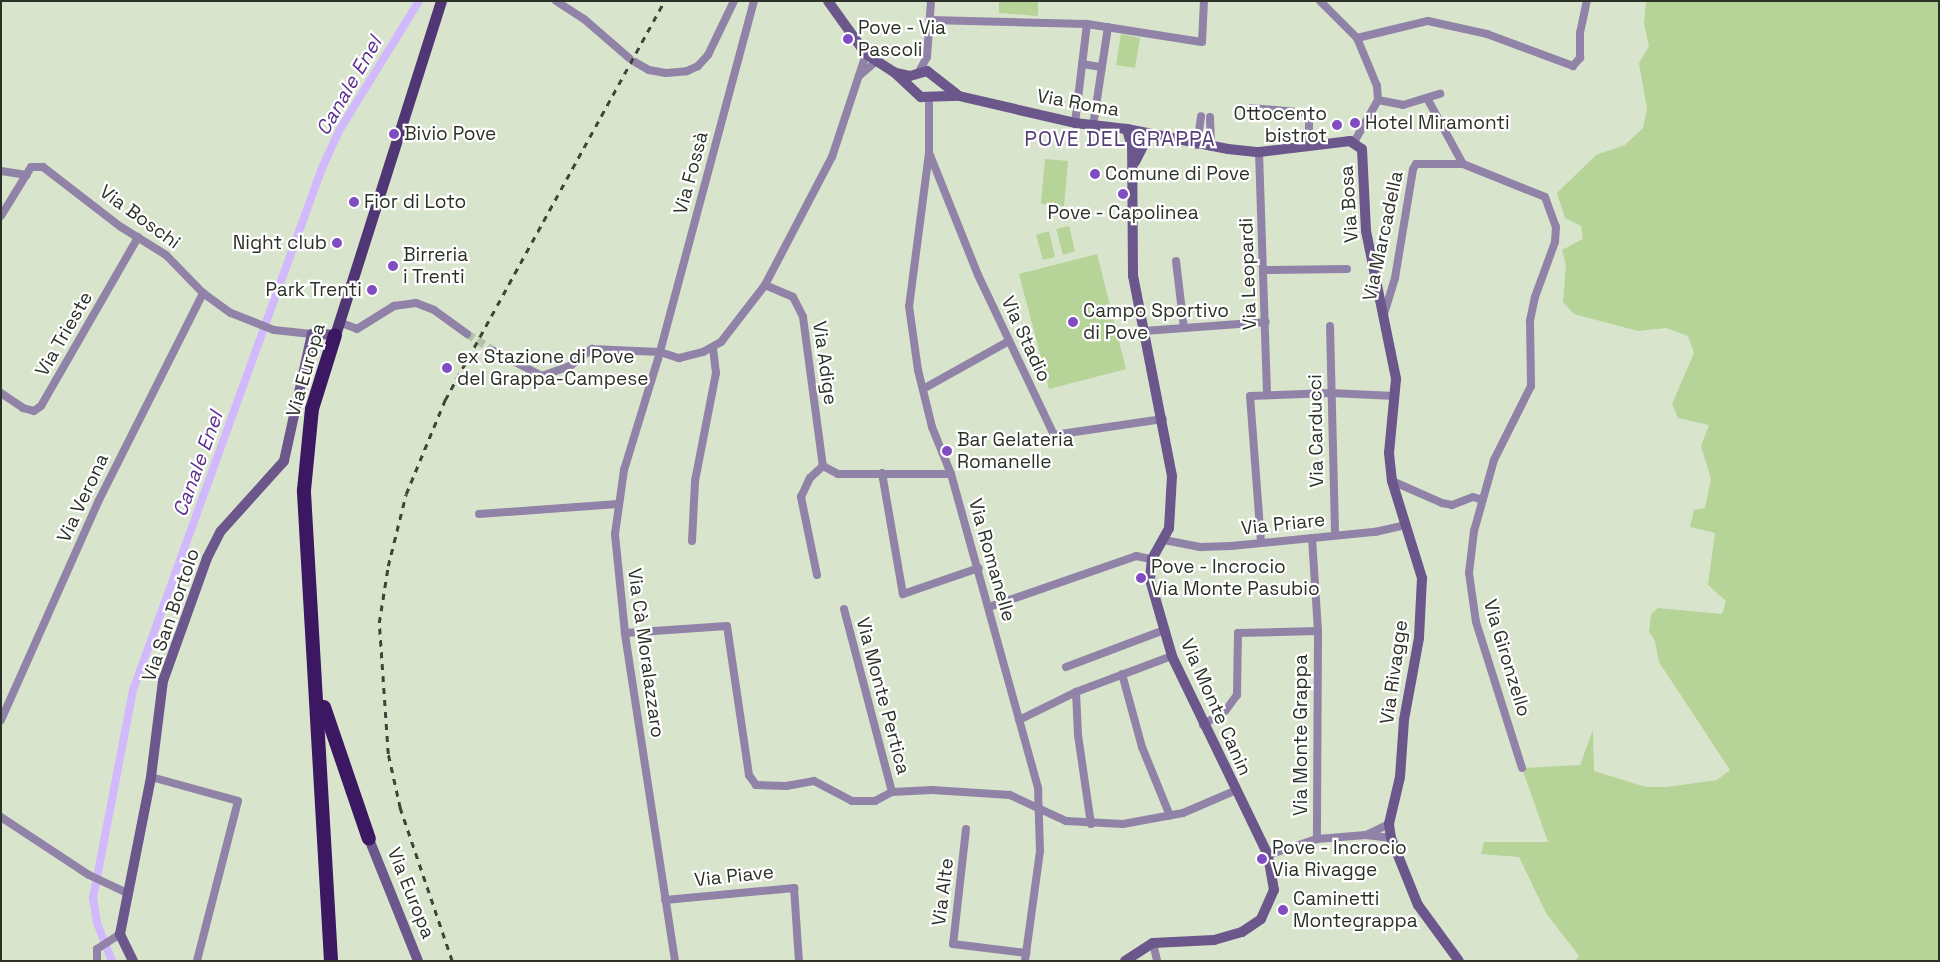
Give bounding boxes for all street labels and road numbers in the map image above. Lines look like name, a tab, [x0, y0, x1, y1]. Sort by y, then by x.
street label: Via Roma	[1035, 85, 1121, 121]
street label: Via Fossà	[669, 129, 713, 217]
street label: Via Bosa	[1335, 165, 1363, 243]
street label: Via Marcadella	[1358, 169, 1408, 303]
street label: Via Boschi	[95, 180, 185, 254]
street label: Via Leopardi	[1235, 217, 1261, 331]
street label: Via Trieste	[31, 287, 97, 381]
street label: Via Stadio	[996, 293, 1056, 385]
street label: Via Adige	[808, 320, 842, 406]
street label: Via Europa	[282, 321, 330, 419]
street label: Via Carducci	[1304, 374, 1328, 488]
street label: Via Verona	[52, 450, 114, 546]
street label: Via Romanelle	[964, 496, 1020, 624]
street label: Via Priare	[1240, 508, 1326, 540]
street label: Via San Bortolo	[138, 545, 204, 685]
street label: Via Cà Moralazzaro	[623, 567, 669, 739]
street label: Via Gironzello	[1478, 597, 1536, 719]
street label: Via Monte Pertica	[851, 615, 915, 777]
street label: Via Rivagge	[1375, 618, 1413, 726]
street label: Via Monte Canin	[1176, 635, 1256, 779]
street label: Via Monte Grappa	[1290, 654, 1312, 816]
street label: Via Europa	[382, 844, 440, 942]
street label: Via Alte	[928, 857, 958, 927]
street label: Via Piave	[693, 860, 775, 892]

